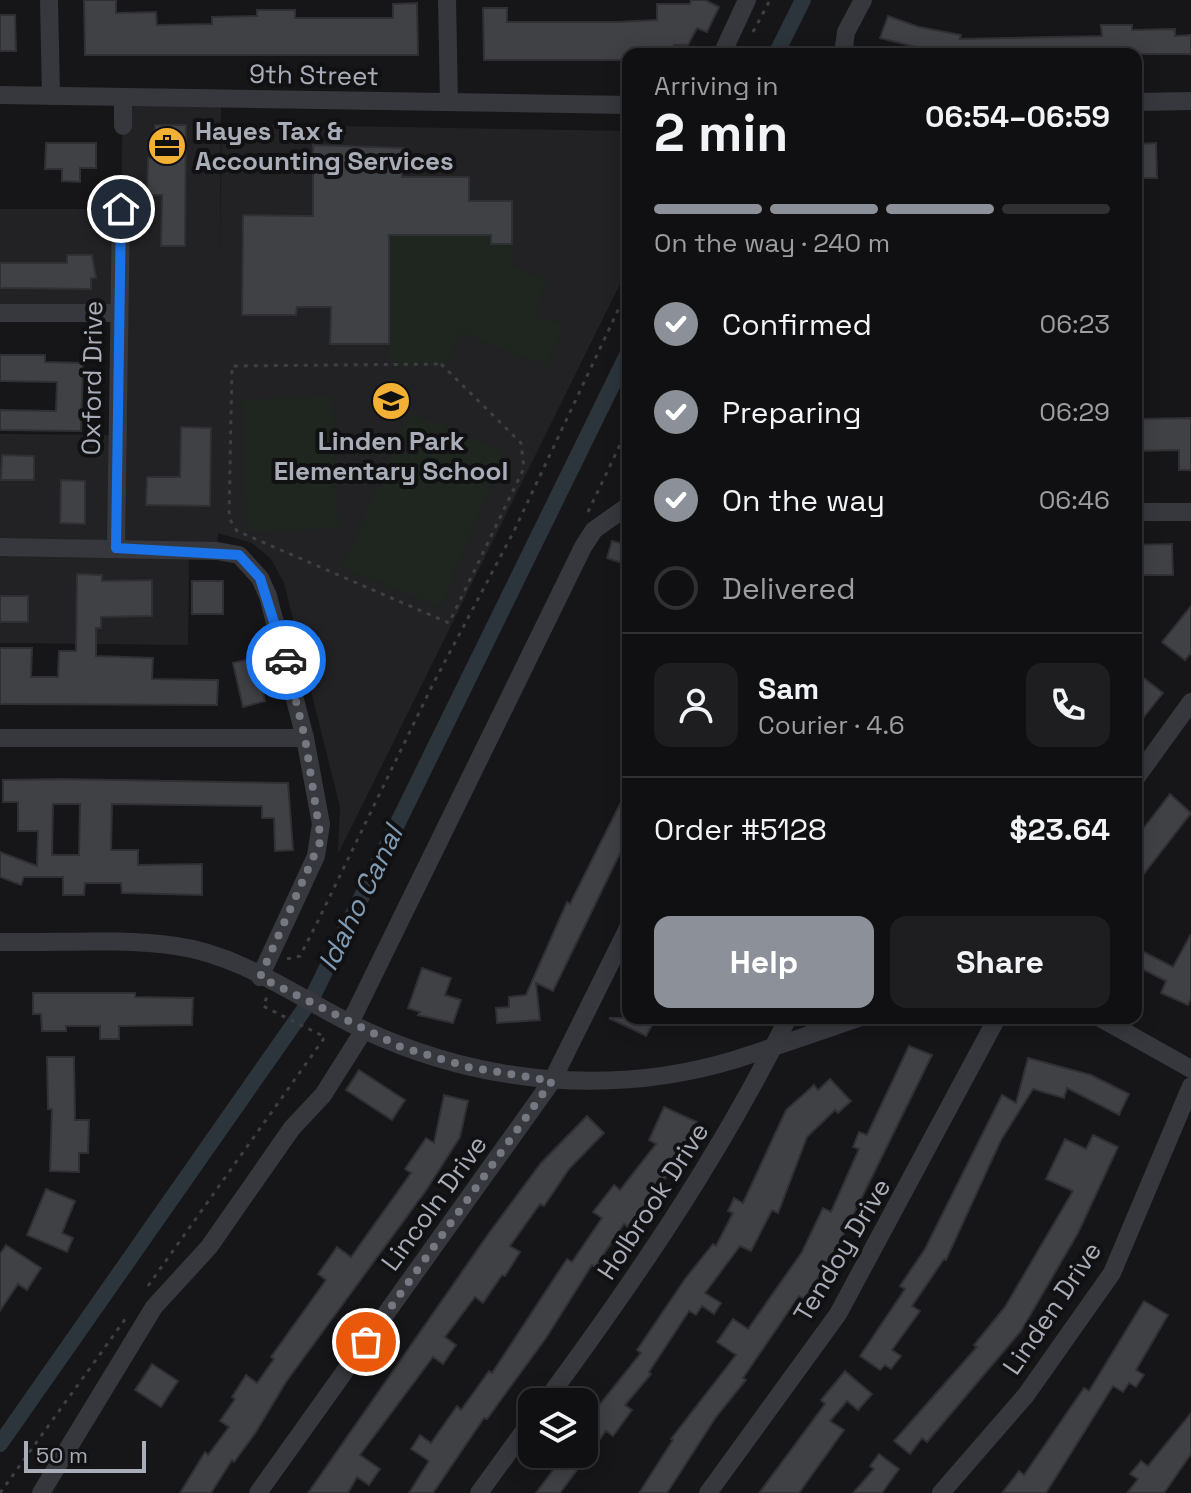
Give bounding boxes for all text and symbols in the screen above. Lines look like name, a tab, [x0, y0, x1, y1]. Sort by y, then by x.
street label: 9th Street	[249, 57, 379, 93]
text: Arriving in	[654, 69, 778, 103]
text: 06:54–06:59	[925, 97, 1110, 136]
text: 2 min	[654, 100, 788, 166]
place label: Hayes Tax & Accounting Services	[195, 114, 454, 178]
office icon: Hayes Tax & Accounting Services	[146, 125, 188, 167]
pin	[87, 175, 155, 243]
icon: home	[99, 187, 143, 231]
text: On the way · 240 m	[654, 226, 890, 260]
street label: Oxford Drive	[74, 300, 110, 456]
icon: check	[654, 302, 698, 346]
text: Confirmed	[722, 305, 872, 344]
text: 06:23	[1040, 307, 1110, 341]
school or university icon: Linden Park Elementary School	[370, 380, 412, 422]
icon: check	[654, 390, 698, 434]
text: Preparing	[722, 393, 861, 432]
text: 06:29	[1039, 395, 1110, 429]
place label: Linden Park Elementary School	[274, 424, 508, 488]
icon: check	[654, 478, 698, 522]
text: On the way	[722, 481, 885, 520]
text: 06:46	[1039, 483, 1110, 517]
text: Delivered	[722, 569, 856, 608]
courier	[246, 620, 326, 700]
icon: car	[264, 638, 308, 682]
button: person	[654, 663, 738, 747]
button: phone	[1026, 663, 1110, 747]
text: Sam	[758, 669, 819, 708]
text: Courier · 4.6	[758, 708, 905, 742]
text: Order #5128	[654, 810, 827, 849]
text: $23.64	[1010, 810, 1110, 849]
water label: Idaho Canal	[309, 817, 412, 976]
button: Help	[654, 916, 874, 1008]
button: Share	[890, 916, 1110, 1008]
street label: Holbrook Drive	[590, 1116, 716, 1286]
street label: Lincoln Drive	[373, 1129, 495, 1277]
street label: Tendoy Drive	[786, 1172, 898, 1328]
street label: Linden Drive	[995, 1235, 1109, 1381]
pin	[332, 1308, 400, 1376]
icon: bag	[344, 1320, 388, 1364]
map controls	[518, 1388, 598, 1468]
button: layers	[518, 1388, 598, 1468]
scale bar	[24, 1437, 146, 1473]
text: 50 m	[36, 1441, 88, 1469]

